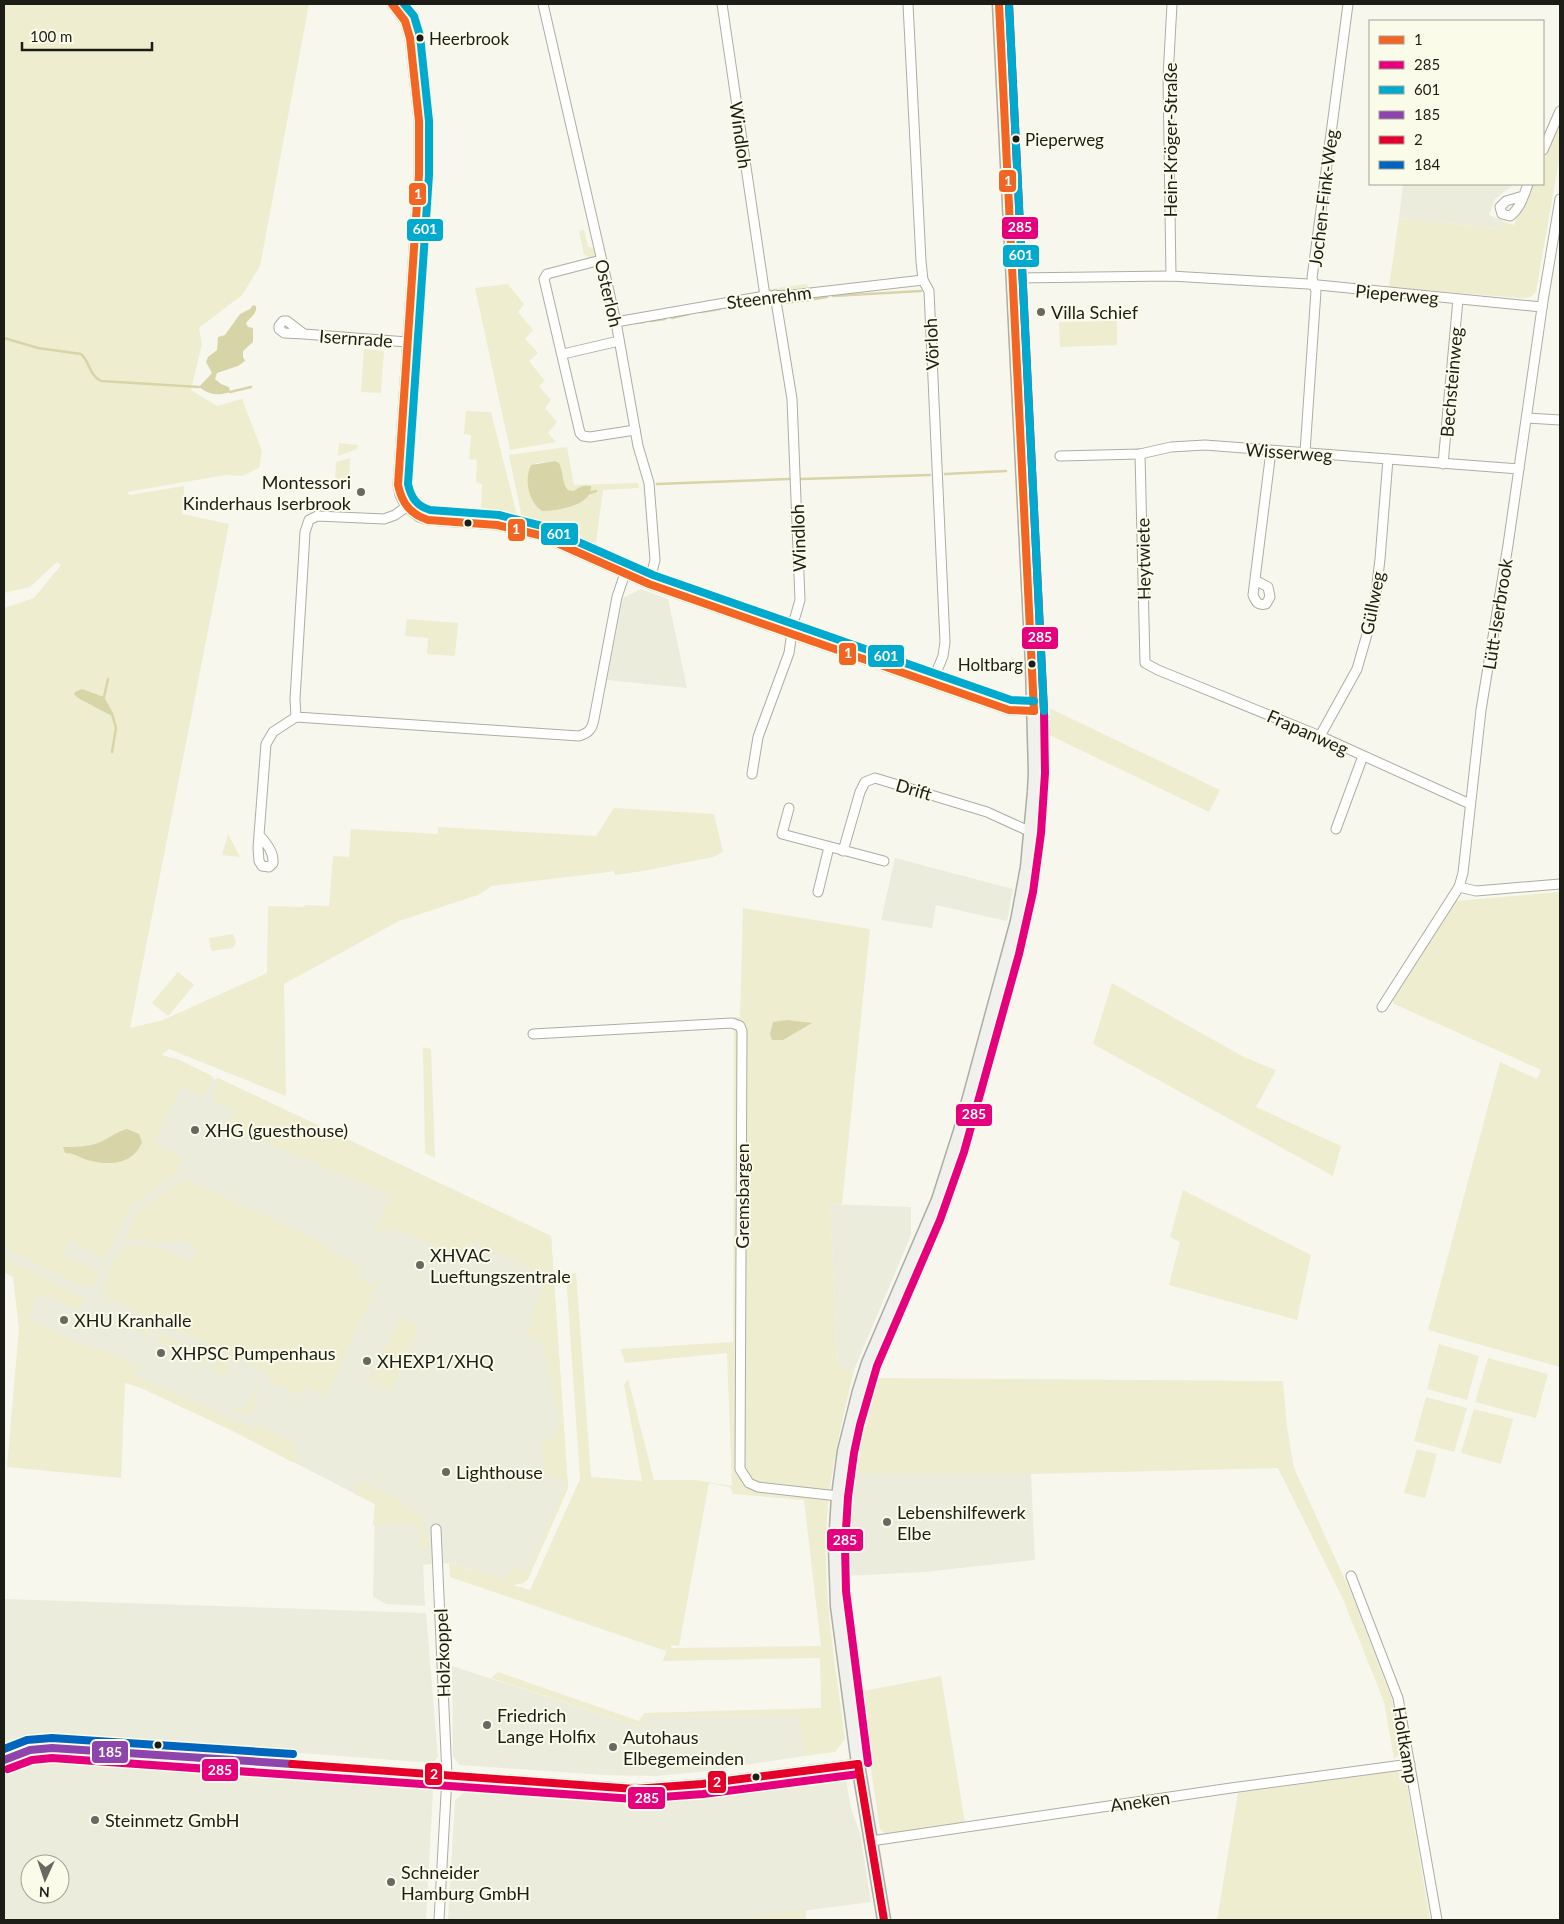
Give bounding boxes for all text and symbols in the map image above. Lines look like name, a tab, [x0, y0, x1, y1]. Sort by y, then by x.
scale bar	[22, 20, 152, 52]
legend	[1369, 20, 1544, 185]
text: 100 m	[30, 27, 72, 45]
place label: Heerbrook	[429, 28, 509, 49]
text: 1	[1414, 30, 1423, 48]
marker: Heerbrook	[415, 33, 425, 43]
text: 285	[1414, 55, 1440, 73]
street label: Hein-Kröger-Straße	[1159, 63, 1181, 218]
text: 601	[1414, 80, 1440, 98]
street label: Windloh	[725, 100, 757, 170]
text: 185	[1414, 105, 1440, 123]
street label: Jochen-Fink-Weg	[1304, 128, 1342, 268]
place label: Pieperweg	[1025, 129, 1104, 150]
text: 2	[1414, 130, 1423, 148]
marker: Pieperweg	[1011, 134, 1021, 144]
text: 184	[1414, 155, 1440, 173]
line badge: 1	[998, 169, 1017, 193]
text: 1	[1004, 172, 1012, 189]
line badge: 1	[408, 182, 427, 206]
text: 1	[414, 185, 422, 202]
line badge: 285	[1001, 216, 1039, 240]
line badge: 601	[406, 218, 444, 242]
text: 285	[1008, 218, 1032, 235]
text: 601	[413, 220, 437, 237]
line badge: 601	[1002, 244, 1040, 268]
text: 601	[1009, 246, 1033, 263]
street label: Osterloh	[591, 257, 627, 329]
street label: Pieperweg	[1354, 279, 1440, 309]
street label: Steenrehm	[725, 281, 813, 313]
place label: Villa Schief	[1051, 301, 1139, 323]
marker: Villa Schief	[1035, 306, 1047, 318]
street label: Vörloh	[919, 317, 943, 371]
street label: Isernrade	[319, 324, 393, 352]
street label: Bechsteinweg	[1435, 326, 1467, 438]
street label: Wisserweg	[1245, 438, 1333, 466]
place label: Montessori Kinderhaus Iserbrook	[183, 471, 352, 514]
marker: Montessori Kinderhaus Iserbrook	[355, 486, 367, 498]
street label: Windloh	[786, 504, 810, 572]
unlabelled marker	[463, 518, 473, 528]
line badge: 1	[507, 518, 526, 542]
street label: Heytwiete	[1131, 518, 1155, 600]
text: 1	[512, 520, 520, 537]
line badge: 601	[540, 522, 579, 546]
text: 601	[547, 525, 571, 542]
street label: Lütt-Iserbrook	[1477, 556, 1517, 671]
street label: Güllweg	[1355, 569, 1389, 637]
line badge: 285	[1021, 626, 1059, 650]
text: 285	[1028, 628, 1052, 645]
line badge: 1	[838, 642, 857, 666]
text: 1	[844, 644, 852, 661]
line badge: 601	[867, 644, 905, 668]
text: 601	[874, 647, 898, 664]
place label: Holtbarg	[958, 654, 1023, 675]
marker: Holtbarg	[1027, 659, 1037, 669]
street label: Frapanweg	[1264, 704, 1352, 760]
street label: Drift	[893, 773, 935, 805]
line badge: 285	[955, 1103, 993, 1127]
text: 285	[962, 1105, 986, 1122]
place label: XHG (guesthouse)	[205, 1119, 348, 1141]
marker: XHG (guesthouse)	[189, 1124, 201, 1136]
street label: Gremsbargen	[731, 1143, 753, 1249]
place label: XHVAC Lueftungszentrale	[430, 1244, 571, 1287]
marker: XHVAC Lueftungszentrale	[414, 1259, 426, 1271]
place label: XHU Kranhalle	[74, 1309, 192, 1331]
marker: XHU Kranhalle	[58, 1314, 70, 1326]
place label: XHPSC Pumpenhaus	[171, 1342, 336, 1364]
marker: XHPSC Pumpenhaus	[155, 1347, 167, 1359]
place label: XHEXP1/XHQ	[377, 1350, 494, 1372]
marker: XHEXP1/XHQ	[361, 1355, 373, 1367]
place label: Lighthouse	[456, 1461, 543, 1483]
marker: Lighthouse	[440, 1466, 452, 1478]
place label: Lebenshilfewerk Elbe	[897, 1501, 1027, 1544]
marker: Lebenshilfewerk Elbe	[881, 1516, 893, 1528]
line badge: 285	[826, 1528, 864, 1552]
text: 285	[833, 1531, 857, 1548]
street label: Holzkoppel	[429, 1608, 455, 1698]
place label: Friedrich Lange Holfix	[497, 1704, 596, 1747]
street label: Holtkamp	[1388, 1705, 1424, 1785]
marker: Friedrich Lange Holfix	[481, 1719, 493, 1731]
place label: Autohaus Elbegemeinden	[623, 1726, 744, 1769]
line badge: 185	[91, 1740, 129, 1764]
unlabelled marker	[153, 1740, 163, 1750]
marker: Autohaus Elbegemeinden	[607, 1741, 619, 1753]
text: 185	[98, 1743, 122, 1760]
line badge: 285	[201, 1758, 239, 1782]
text: 285	[208, 1761, 232, 1778]
line badge: 2	[424, 1762, 443, 1786]
text: 2	[430, 1765, 438, 1782]
line badge: 2	[707, 1770, 727, 1794]
unlabelled marker	[751, 1772, 761, 1782]
text: 2	[713, 1773, 721, 1790]
line badge: 285	[627, 1786, 666, 1810]
street label: Aneken	[1109, 1786, 1171, 1816]
text: 285	[635, 1789, 659, 1806]
place label: Steinmetz GmbH	[105, 1809, 239, 1831]
marker: Steinmetz GmbH	[89, 1814, 101, 1826]
north arrow	[20, 1854, 70, 1904]
place label: Schneider Hamburg GmbH	[401, 1861, 530, 1904]
marker: Schneider Hamburg GmbH	[385, 1876, 397, 1888]
text: N	[38, 1884, 50, 1901]

